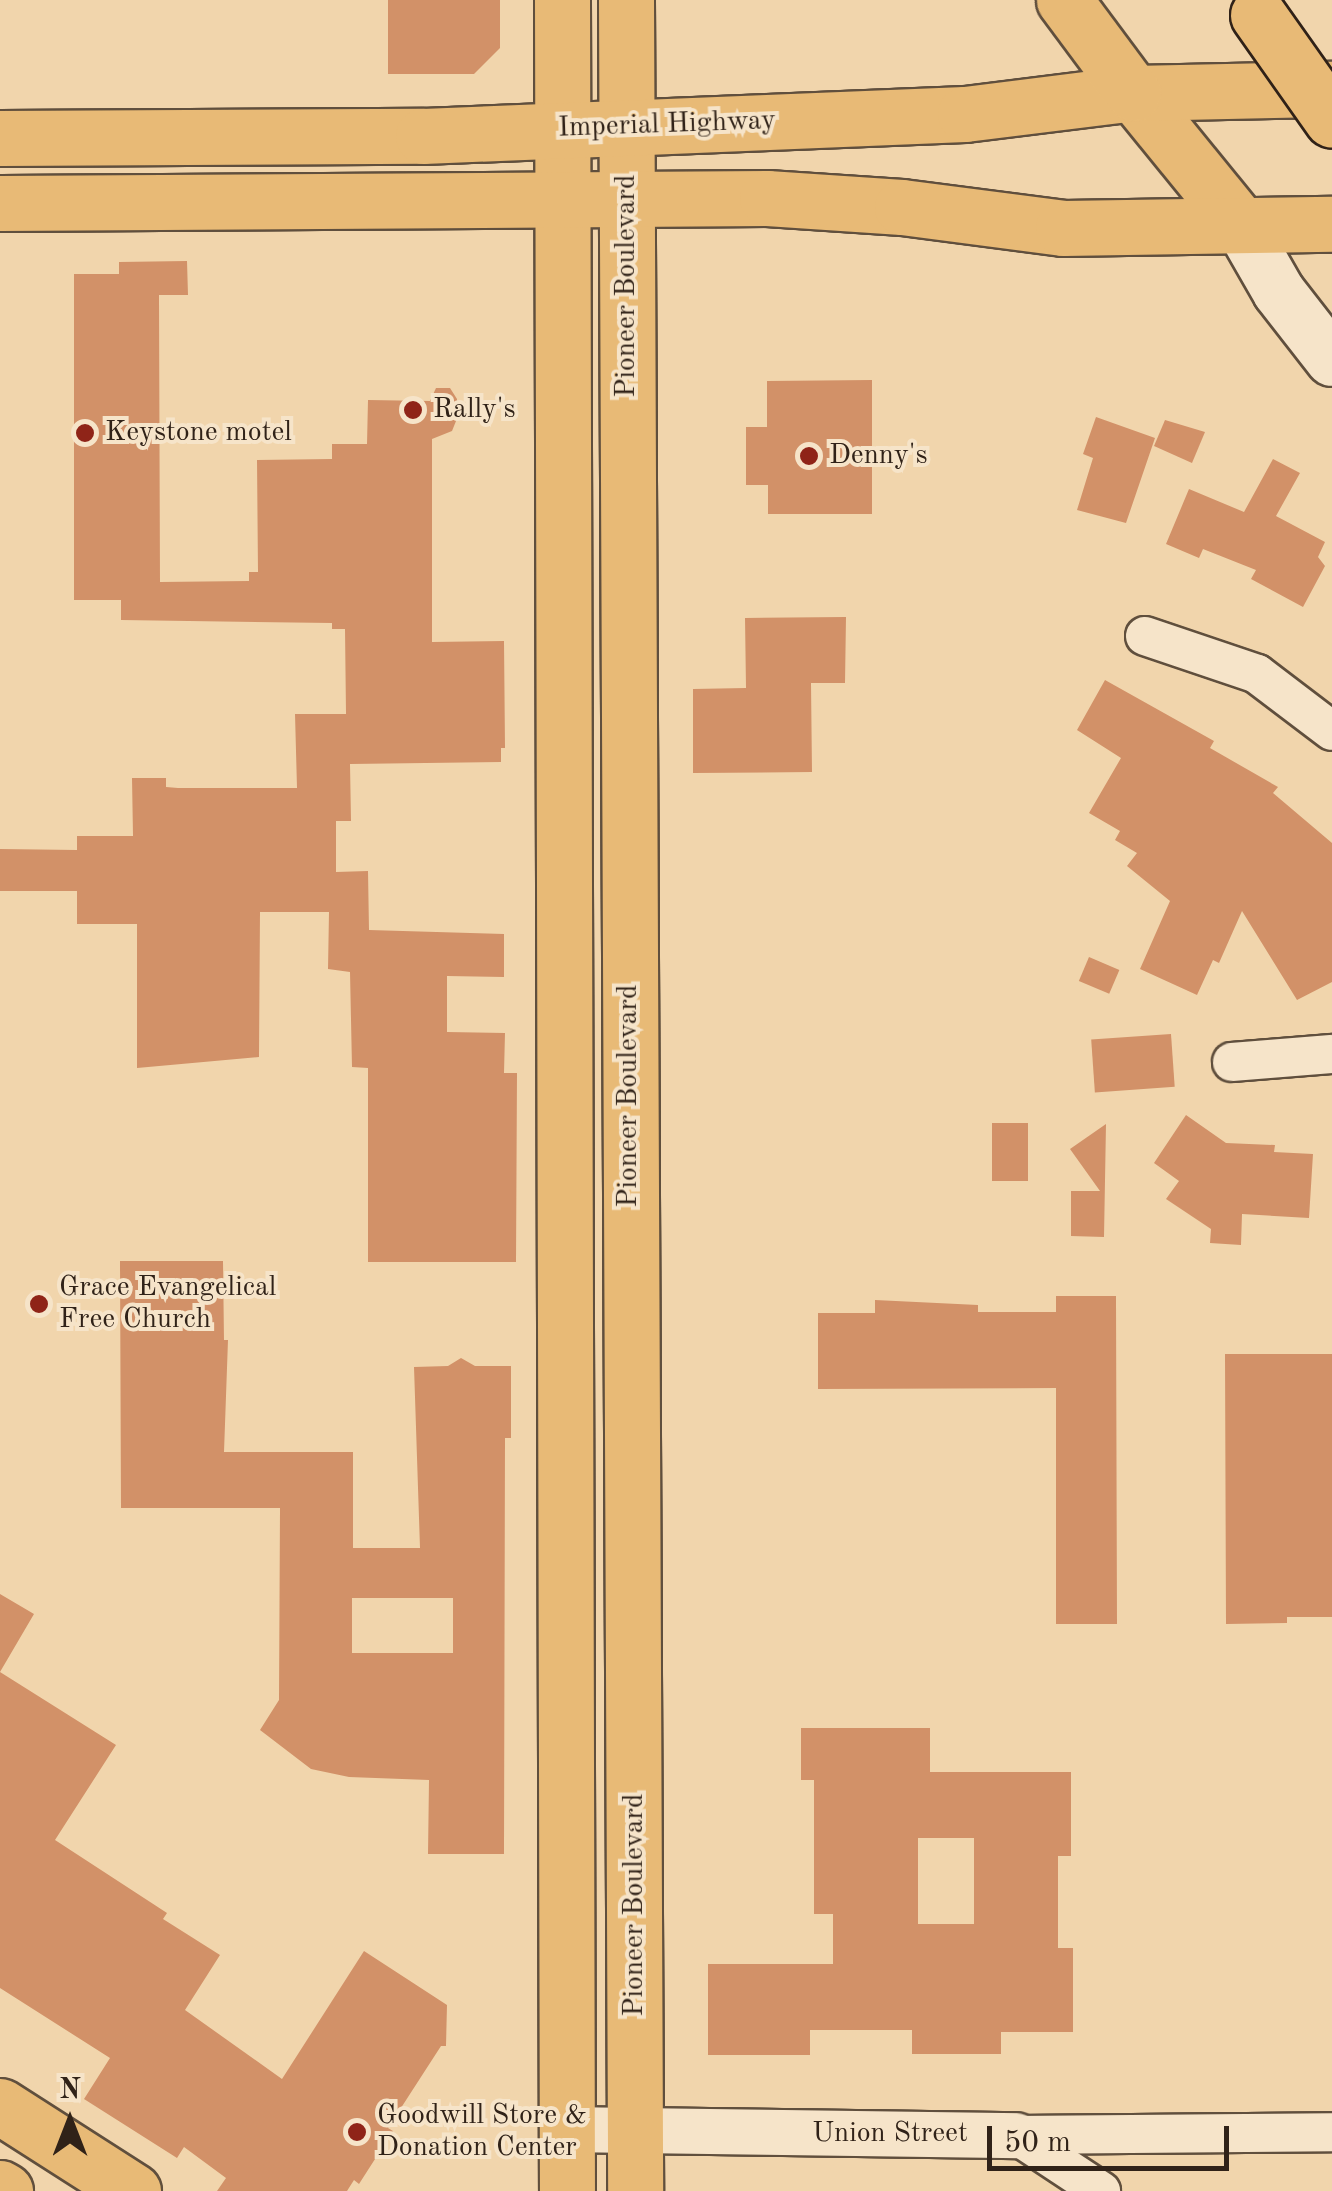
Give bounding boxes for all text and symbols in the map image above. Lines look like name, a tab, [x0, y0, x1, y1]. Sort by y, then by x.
street label: Imperial Highway	[558, 104, 776, 146]
street label: Pioneer Boulevard	[610, 174, 644, 398]
place label: Rally's	[433, 393, 516, 427]
marker: Rally's	[402, 399, 424, 421]
place label: Keystone motel	[105, 416, 292, 450]
marker: Keystone motel	[74, 422, 96, 444]
place label: Denny's	[829, 439, 928, 473]
marker: Denny's	[798, 445, 820, 467]
street label: Pioneer Boulevard	[612, 984, 646, 1208]
place label: Grace Evangelical Free Church	[59, 1271, 276, 1337]
marker: Grace Evangelical Free Church	[28, 1293, 50, 1315]
street label: Pioneer Boulevard	[618, 1793, 652, 2017]
north arrow	[20, 2071, 120, 2171]
text: N	[59, 2077, 81, 2105]
place label: Goodwill Store & Donation Center	[377, 2099, 587, 2165]
scale bar	[992, 2106, 1234, 2168]
street label: Union Street	[812, 2117, 968, 2151]
marker: Goodwill Store & Donation Center	[346, 2121, 368, 2143]
text: 50 m	[1004, 2128, 1071, 2158]

